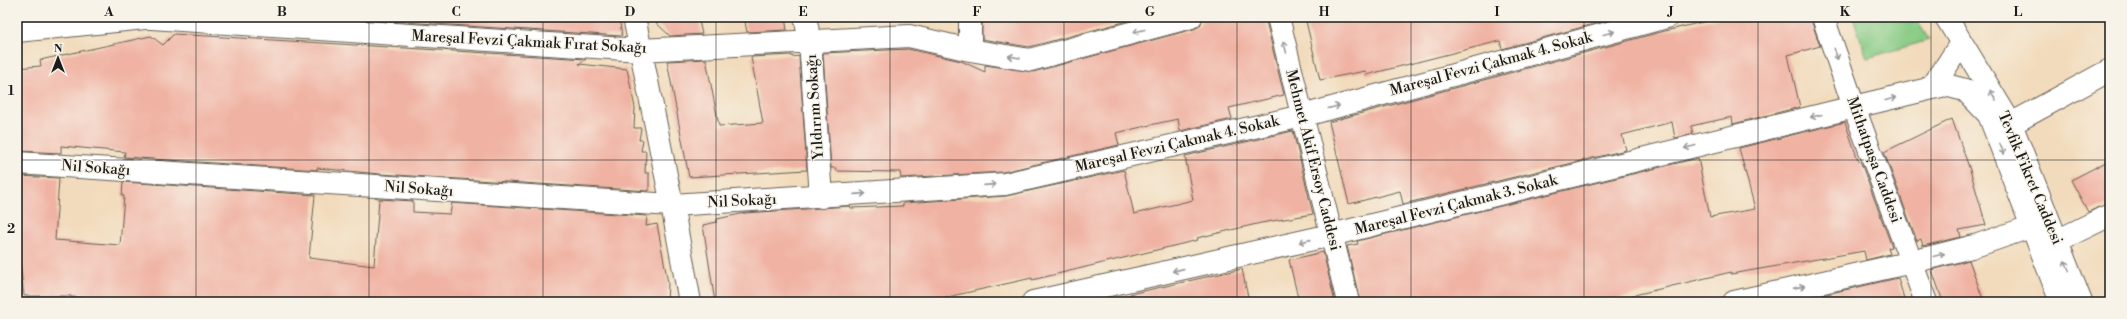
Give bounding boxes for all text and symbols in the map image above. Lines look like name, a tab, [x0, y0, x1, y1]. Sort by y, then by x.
text: A	[103, 4, 114, 20]
text: B	[277, 4, 287, 20]
text: C	[451, 4, 461, 20]
text: D	[625, 4, 635, 20]
text: E	[798, 4, 808, 20]
text: F	[972, 4, 982, 20]
text: G	[1145, 4, 1156, 20]
text: H	[1319, 4, 1330, 20]
text: I	[1494, 4, 1500, 20]
text: J	[1666, 4, 1674, 20]
text: K	[1840, 4, 1851, 20]
text: L	[2014, 4, 2023, 20]
street label: Mareşal Fevzi Çakmak Fırat Sokağı	[411, 26, 647, 58]
street label: Mareşal Fevzi Çakmak 4. Sokak	[1388, 27, 1596, 100]
one-way arrow	[1133, 28, 1146, 35]
one-way arrow	[1602, 28, 1615, 36]
north arrow	[38, 38, 78, 78]
one-way arrow	[1281, 41, 1288, 54]
text: N	[54, 42, 63, 56]
one-way arrow	[1833, 47, 1840, 60]
street label: Yıldırım Sokağı	[802, 53, 828, 162]
one-way arrow	[1007, 53, 1020, 61]
street label: Mehmet Akif Ersoy Caddesi	[1281, 67, 1345, 253]
text: 1	[8, 83, 15, 99]
one-way arrow	[1989, 89, 1997, 101]
street label: Mithatpaşa Caddesi	[1842, 94, 1906, 226]
one-way arrow	[1885, 94, 1898, 102]
one-way arrow	[1328, 103, 1341, 110]
street label: Tevfik Fikret Caddesi	[1993, 108, 2067, 248]
street label: Mareşal Fevzi Çakmak 4. Sokak	[1073, 111, 1282, 177]
one-way arrow	[1810, 113, 1823, 121]
one-way arrow	[1999, 143, 2007, 155]
one-way arrow	[1683, 144, 1696, 152]
street label: Nil Sokağı	[61, 156, 131, 180]
street label: Mareşal Fevzi Çakmak 3. Sokak	[1353, 170, 1561, 239]
street label: Nil Sokağı	[384, 177, 454, 201]
one-way arrow	[983, 182, 996, 189]
street label: Nil Sokağı	[707, 190, 777, 212]
one-way arrow	[853, 191, 866, 198]
text: 2	[7, 221, 15, 237]
one-way arrow	[1299, 238, 1312, 246]
one-way arrow	[1933, 251, 1946, 258]
one-way arrow	[2062, 260, 2070, 272]
one-way arrow	[1172, 266, 1185, 274]
one-way arrow	[1792, 283, 1805, 291]

